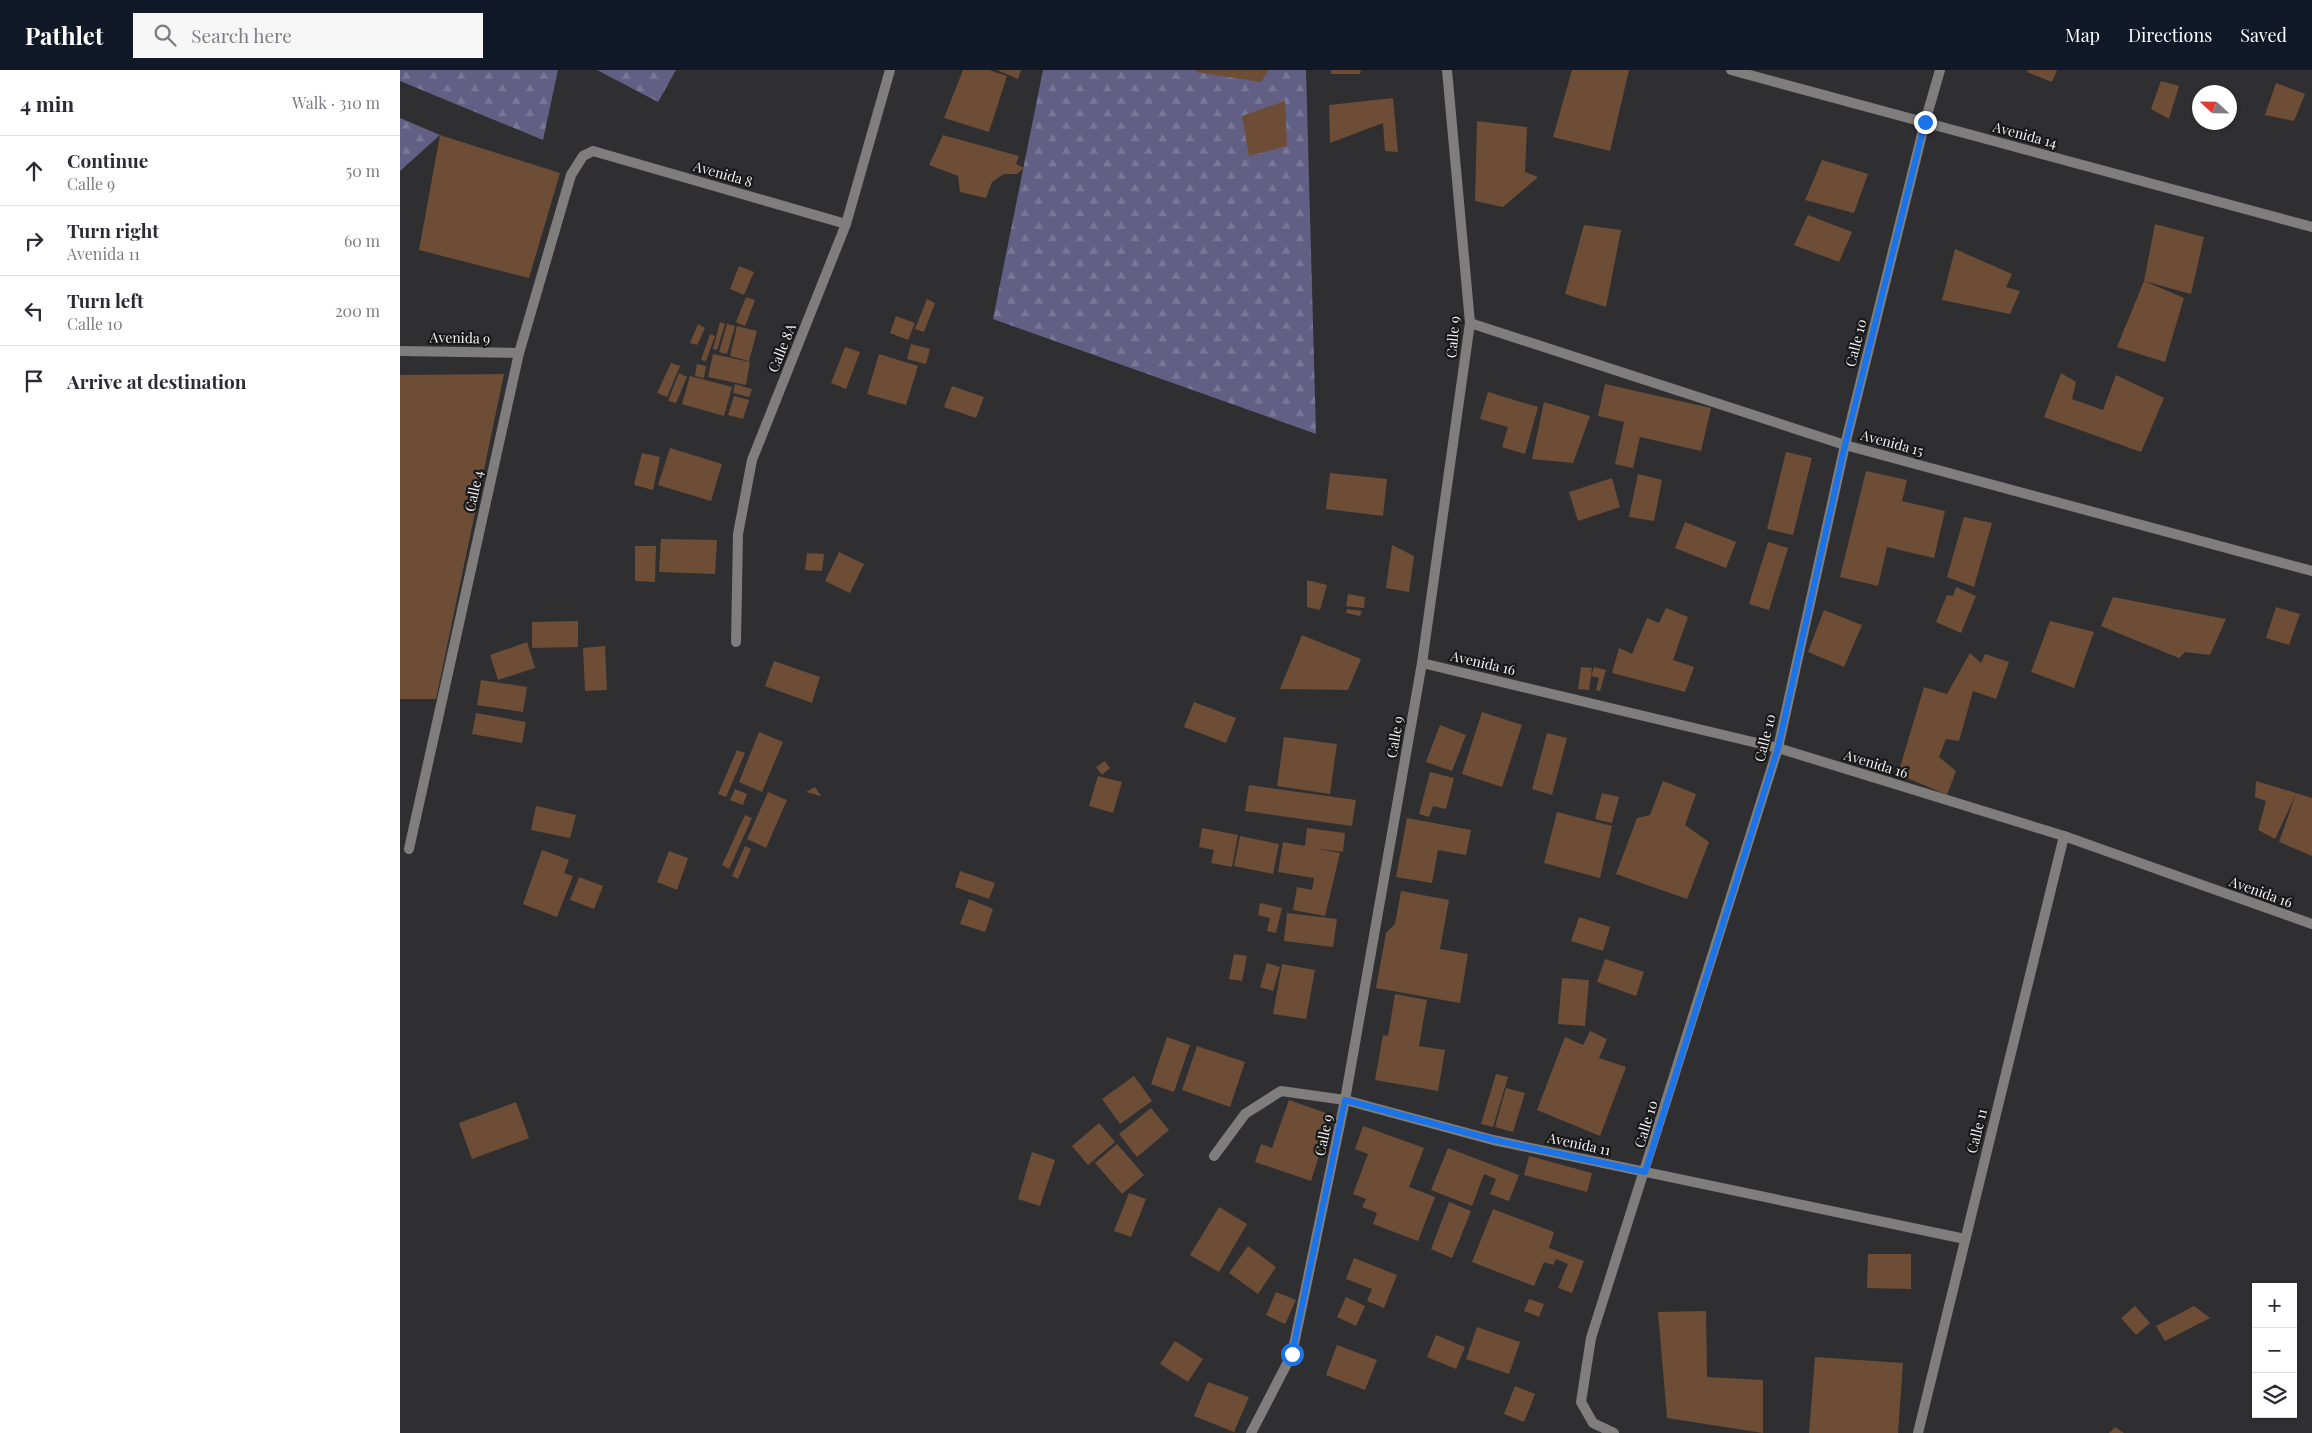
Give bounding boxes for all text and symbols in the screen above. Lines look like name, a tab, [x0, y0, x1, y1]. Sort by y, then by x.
search box	[133, 13, 483, 58]
text: Pathlet	[25, 19, 103, 51]
icon: search	[151, 21, 179, 49]
text: Search here	[191, 22, 292, 48]
text: Map	[2065, 23, 2100, 47]
text: Directions	[2128, 23, 2212, 47]
text: Saved	[2240, 23, 2287, 47]
north arrow	[2192, 85, 2237, 130]
text: 4 min	[20, 89, 74, 117]
text: Walk · 310 m	[292, 92, 380, 113]
route end	[1914, 111, 1937, 134]
street label: Avenida 14	[1990, 117, 2059, 152]
text: Continue	[67, 147, 148, 173]
street label: Avenida 8	[690, 156, 755, 191]
icon: ahead	[20, 157, 48, 185]
text: 50 m	[346, 160, 380, 181]
text: Calle 9	[67, 173, 115, 194]
text: Turn right	[67, 217, 159, 243]
icon: right	[20, 227, 48, 255]
text: 60 m	[344, 230, 380, 251]
text: Avenida 11	[67, 243, 140, 264]
text: Turn left	[67, 287, 144, 313]
icon: left	[20, 297, 48, 325]
text: 200 m	[335, 300, 380, 321]
text: Calle 10	[67, 313, 123, 334]
street label: Calle 9	[1441, 315, 1464, 359]
street label: Calle 10	[1840, 317, 1871, 369]
street label: Calle 8A	[763, 320, 800, 375]
street label: Avenida 9	[429, 327, 490, 348]
icon: arrive	[20, 367, 48, 395]
text: Arrive at destination	[67, 368, 247, 394]
street label: Avenida 15	[1858, 425, 1926, 460]
street label: Calle 4	[460, 468, 487, 513]
street label: Avenida 16	[1448, 646, 1517, 679]
street label: Calle 10	[1749, 712, 1780, 764]
street label: Calle 9	[1381, 714, 1408, 759]
street label: Avenida 16	[1841, 745, 1910, 782]
street label: Avenida 16	[2226, 871, 2295, 912]
street label: Calle 10	[1629, 1098, 1662, 1150]
street label: Calle 11	[1962, 1107, 1991, 1155]
street label: Calle 9	[1310, 1112, 1337, 1157]
street label: Avenida 11	[1545, 1127, 1612, 1159]
map controls	[2252, 1283, 2297, 1418]
button: +	[2252, 1283, 2297, 1328]
button: −	[2252, 1328, 2297, 1373]
route start	[1281, 1343, 1304, 1366]
button: layers	[2252, 1373, 2297, 1418]

